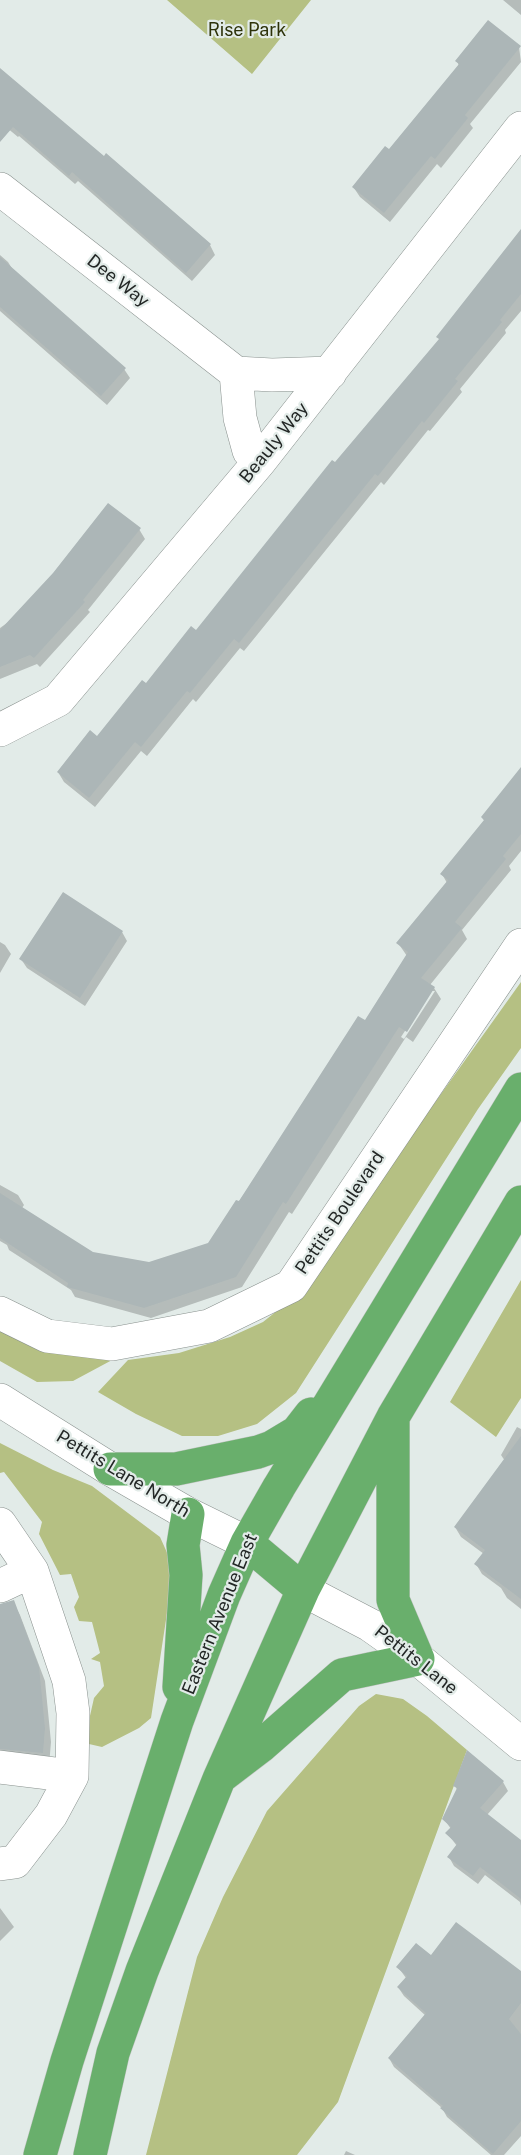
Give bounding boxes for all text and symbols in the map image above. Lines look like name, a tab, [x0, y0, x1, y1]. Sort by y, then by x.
park label: Rise Park	[208, 19, 286, 41]
street label: Dee Way	[83, 250, 153, 312]
street label: Beauly Way	[235, 398, 313, 488]
street label: Pettits Boulevard	[291, 1148, 389, 1278]
street label: Pettits Lane North	[52, 1426, 194, 1522]
street label: Eastern Avenue East	[178, 1530, 262, 1698]
street label: Pettits Lane	[370, 1621, 462, 1699]

